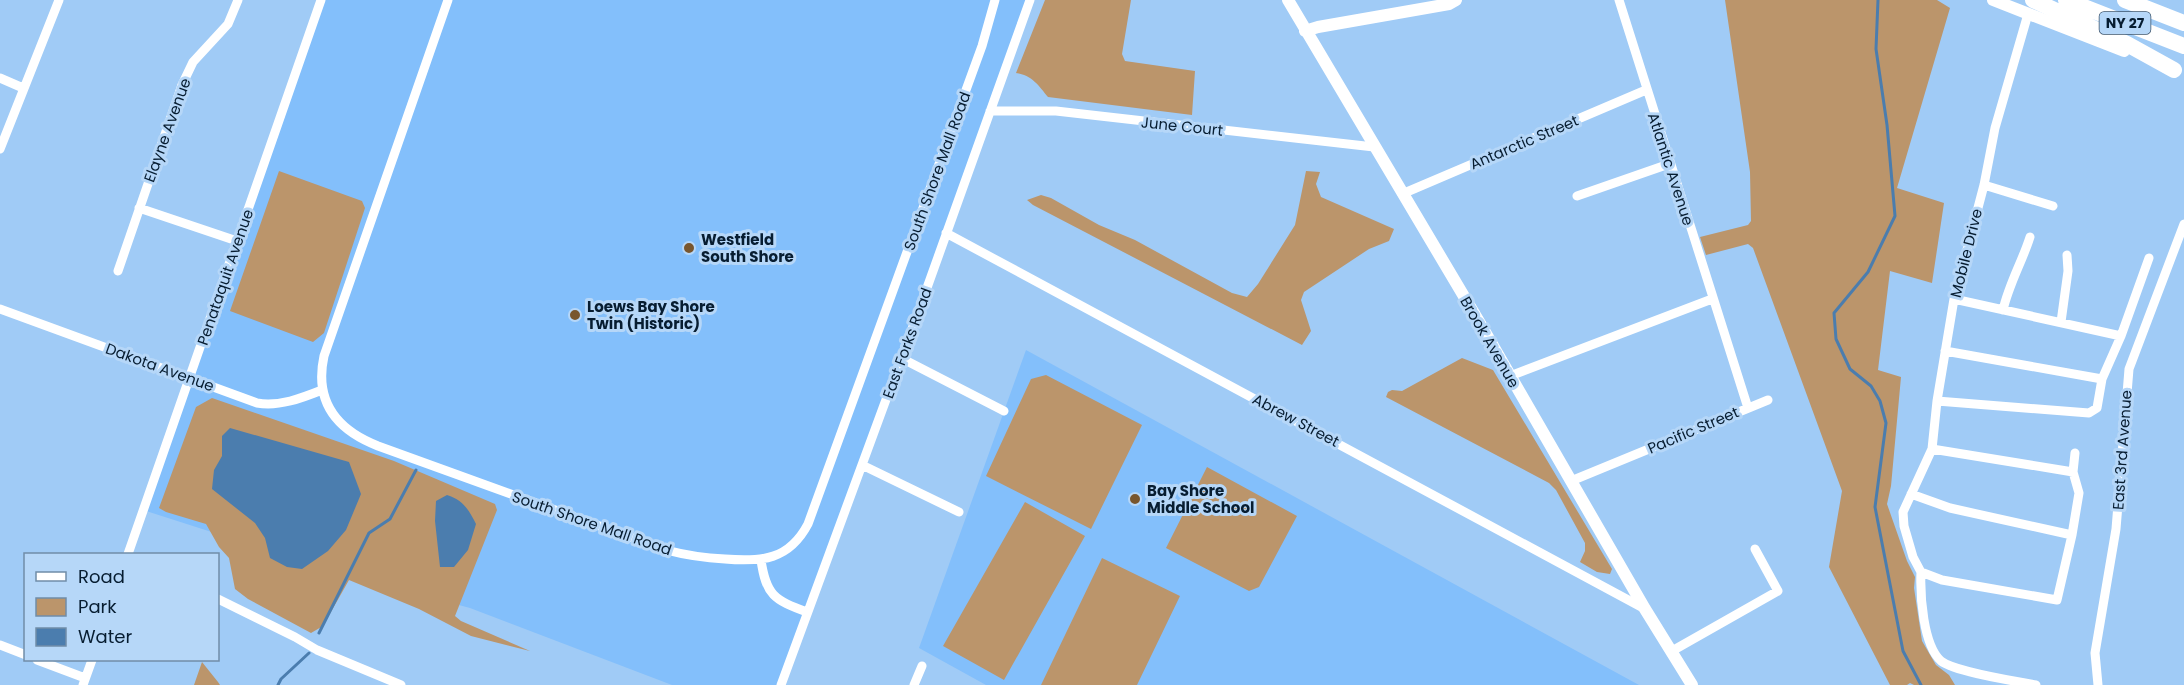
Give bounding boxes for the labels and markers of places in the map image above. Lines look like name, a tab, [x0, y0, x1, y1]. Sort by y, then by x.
place label: Westfield South Shore	[701, 229, 794, 267]
marker: Westfield South Shore	[682, 241, 696, 255]
place label: Loews Bay Shore Twin (Historic)	[587, 296, 715, 334]
marker: Loews Bay Shore Twin (Historic)	[568, 308, 582, 322]
place label: Bay Shore Middle School	[1147, 480, 1254, 518]
marker: Bay Shore Middle School	[1128, 492, 1142, 506]

